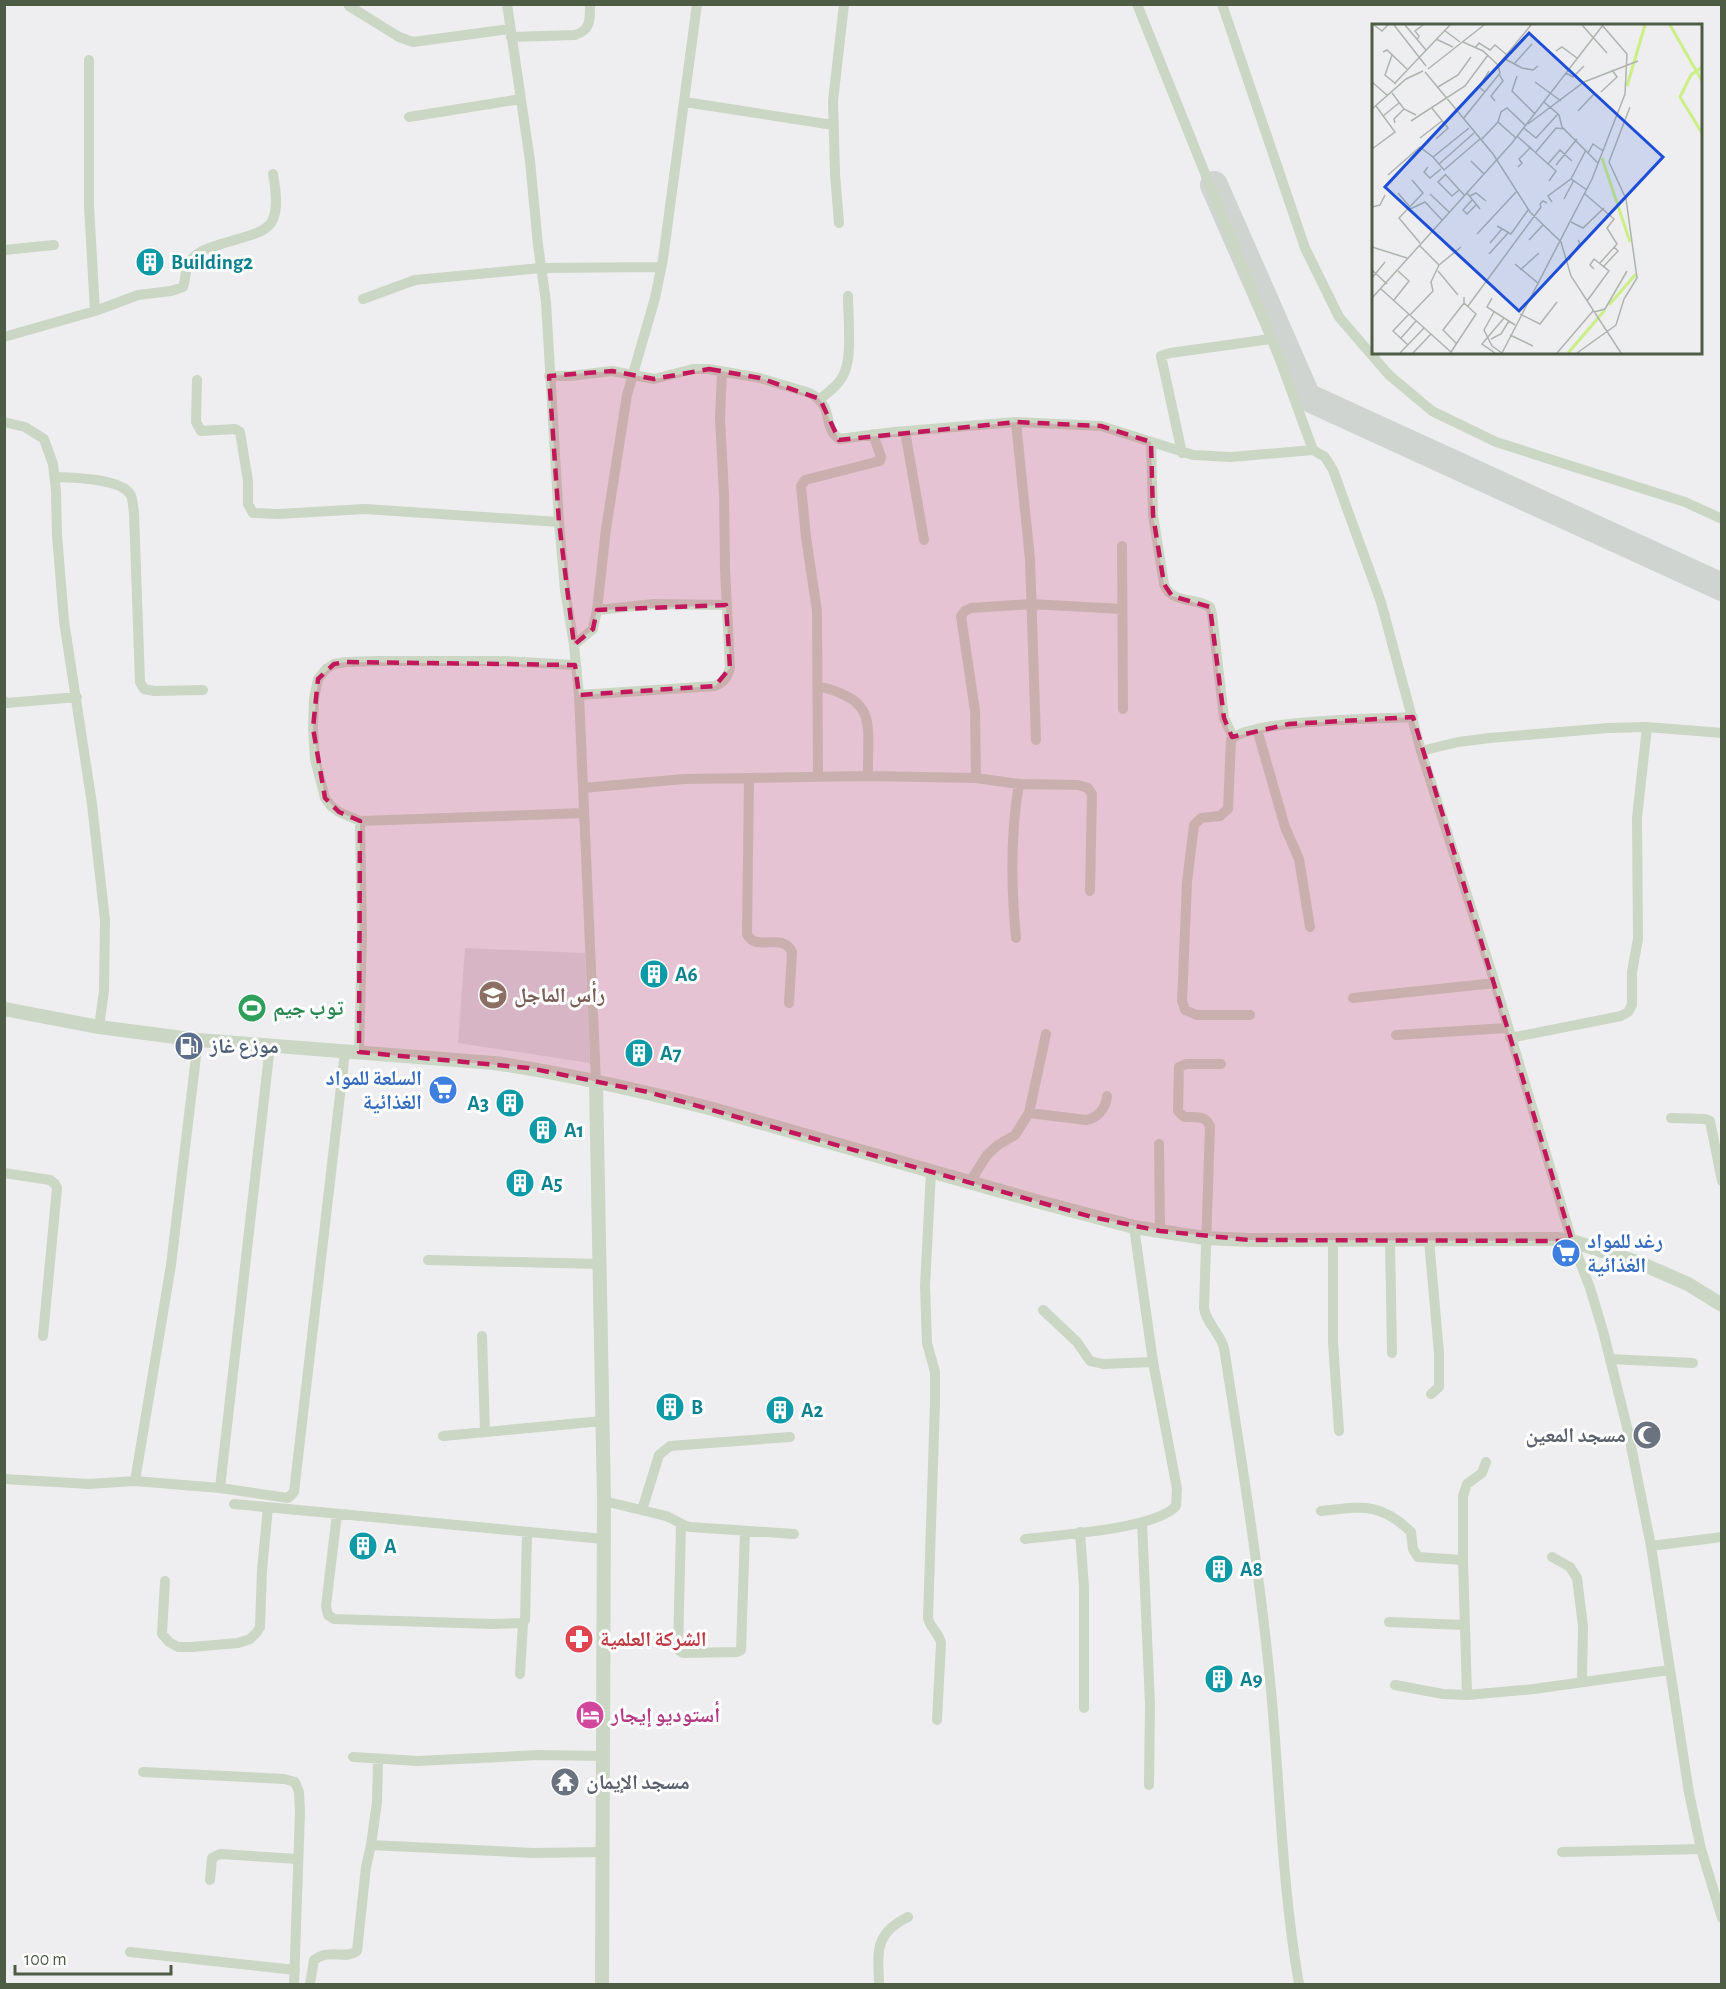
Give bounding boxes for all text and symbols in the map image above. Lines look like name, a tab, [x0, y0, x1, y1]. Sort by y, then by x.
inset map	[1372, 24, 1702, 354]
building icon: Building2	[134, 246, 166, 278]
place label: Building2	[171, 252, 253, 273]
building icon: A6	[638, 958, 670, 990]
place label: A6	[675, 964, 698, 985]
school or university icon: رأس الماجل	[477, 979, 509, 1011]
place label: رأس الماجل	[514, 980, 605, 1008]
sports icon: توب جيم	[236, 992, 268, 1024]
place label: توب جيم	[273, 998, 344, 1022]
fuel station icon: موزع غاز	[173, 1030, 205, 1062]
place label: موزع غاز	[209, 1036, 279, 1059]
building icon: A7	[623, 1037, 655, 1069]
place label: A7	[660, 1043, 682, 1064]
place label: السلعة للمواد الغذائية	[326, 1068, 422, 1113]
supermarket icon: السلعة للمواد الغذائية	[427, 1074, 459, 1106]
building icon: A3	[494, 1087, 526, 1119]
place label: A3	[467, 1093, 489, 1114]
building icon: A1	[527, 1114, 559, 1146]
place label: A1	[564, 1120, 584, 1141]
building icon: A5	[504, 1167, 536, 1199]
place label: A5	[541, 1173, 563, 1194]
place label: رغد للمواد الغذائية	[1587, 1231, 1663, 1276]
supermarket icon: رغد للمواد الغذائية	[1550, 1237, 1582, 1269]
building icon: B	[654, 1391, 686, 1423]
building icon: A2	[764, 1394, 796, 1426]
place label: B	[691, 1397, 703, 1418]
place label: A2	[801, 1400, 824, 1421]
mosque icon: مسجد المعين	[1631, 1419, 1663, 1451]
place label: مسجد المعين	[1526, 1425, 1626, 1448]
building icon: A	[347, 1530, 379, 1562]
place label: A	[384, 1536, 397, 1557]
building icon: A8	[1203, 1553, 1235, 1585]
place label: A8	[1240, 1559, 1263, 1580]
pharmacy icon: الشركة العلمية	[563, 1623, 595, 1655]
place label: الشركة العلمية	[600, 1629, 707, 1651]
building icon: A9	[1203, 1663, 1235, 1695]
place label: A9	[1240, 1669, 1263, 1690]
hotel icon: أستوديو إيجار	[574, 1699, 606, 1731]
place label: أستوديو إيجار	[610, 1700, 720, 1728]
temple icon: مسجد الإيمان	[549, 1766, 581, 1798]
place label: مسجد الإيمان	[586, 1772, 690, 1794]
scale bar	[15, 1938, 171, 1976]
text: 100 m	[24, 1951, 67, 1969]

